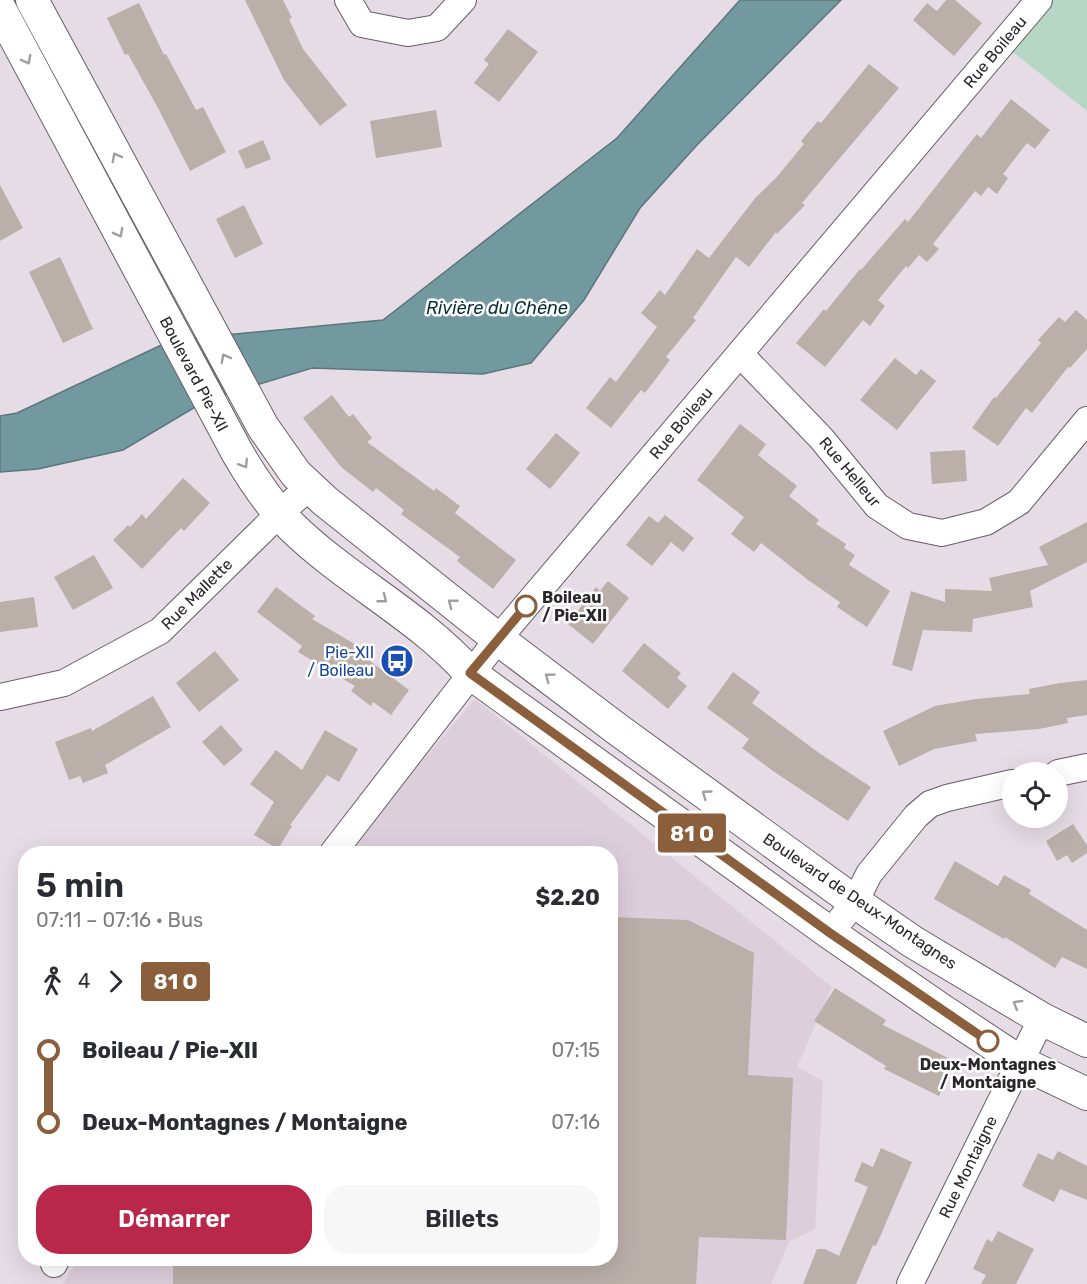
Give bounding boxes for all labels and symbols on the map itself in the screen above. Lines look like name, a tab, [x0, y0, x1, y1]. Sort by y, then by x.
street label: Rue Boileau	[959, 12, 1031, 92]
one-way arrow	[20, 54, 31, 65]
one-way arrow	[112, 152, 124, 163]
one-way arrow	[111, 227, 123, 238]
water label: Rivière du Chêne	[426, 297, 568, 319]
street label: Boulevard Pie-XII	[156, 313, 232, 435]
one-way arrow	[221, 354, 232, 365]
street label: Rue Boileau	[645, 383, 717, 463]
street label: Rue Helleur	[815, 433, 885, 511]
one-way arrow	[237, 457, 248, 468]
street label: Rue Mallette	[158, 554, 237, 633]
place label: Boileau / Pie-XII	[542, 588, 607, 625]
one-way arrow	[376, 592, 387, 603]
marker: Boileau / Pie-XII	[515, 595, 537, 617]
one-way arrow	[448, 599, 459, 610]
place label: Pie-XII / Boileau	[307, 643, 374, 680]
bus stop icon: Pie-XII / Boileau	[379, 643, 415, 679]
one-way arrow	[545, 674, 556, 685]
one-way arrow	[701, 790, 712, 801]
line badge: 81 O	[650, 814, 734, 852]
street label: Boulevard de Deux-Montagnes	[760, 829, 960, 973]
one-way arrow	[1013, 999, 1023, 1011]
marker: Deux-Montagnes / Montaigne	[977, 1030, 999, 1052]
place label: Deux-Montagnes / Montaigne	[920, 1055, 1057, 1092]
street label: Rue Montaigne	[935, 1113, 1001, 1221]

